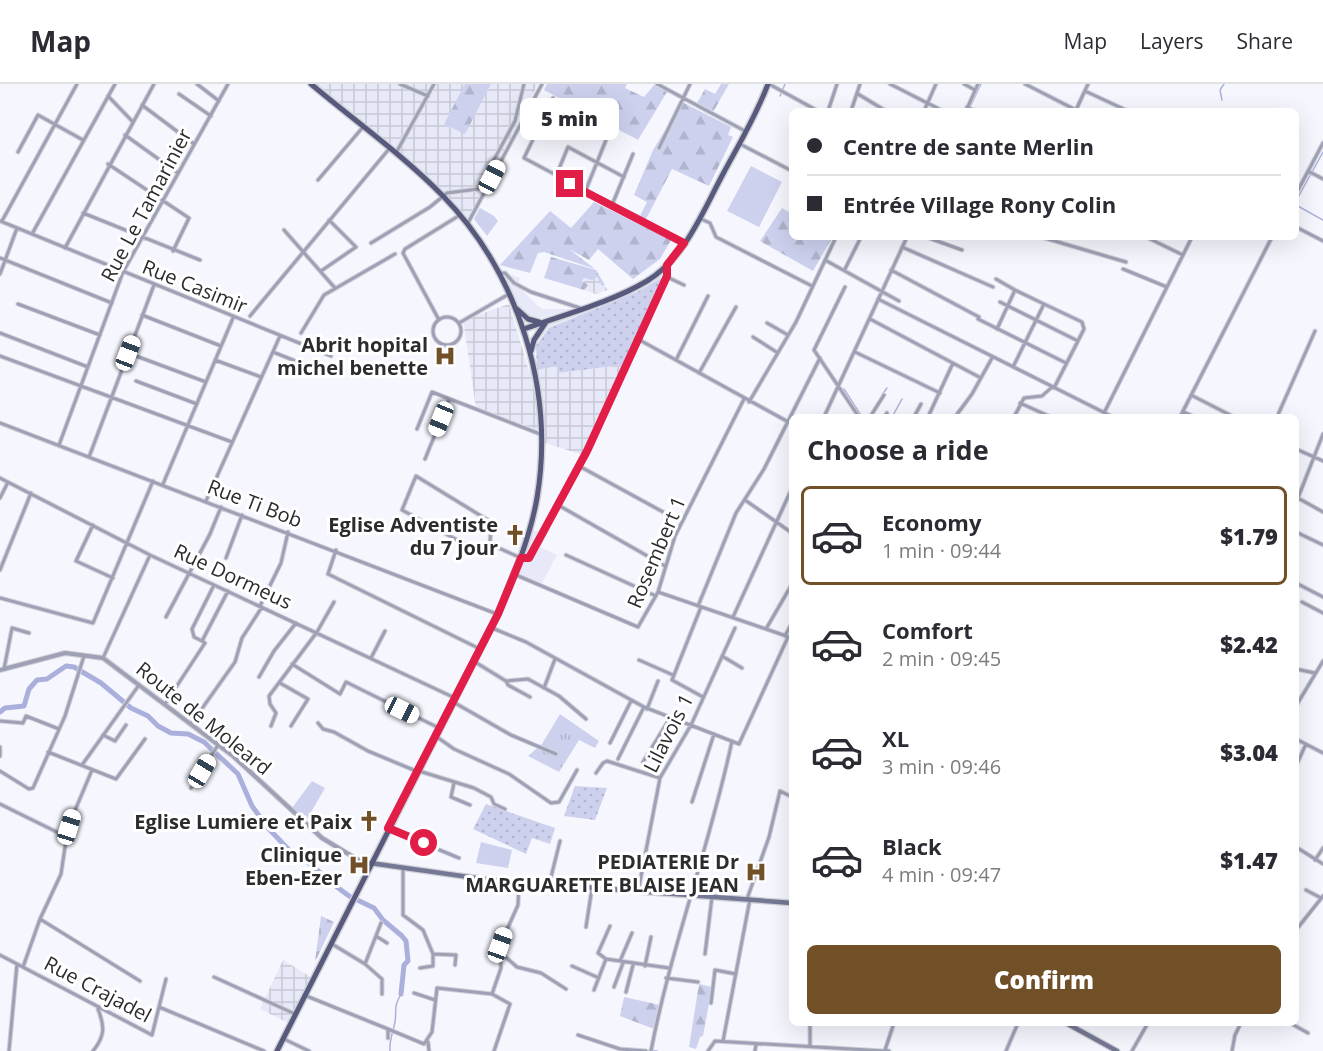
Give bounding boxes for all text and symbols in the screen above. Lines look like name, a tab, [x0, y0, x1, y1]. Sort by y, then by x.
text: Map	[30, 22, 91, 60]
text: Map	[1064, 27, 1107, 55]
text: Layers	[1140, 27, 1204, 55]
text: Share	[1237, 27, 1293, 55]
callout: 5 min	[520, 97, 620, 139]
text: 5 min	[541, 105, 598, 132]
street label: Rue Le Tamarinier	[94, 124, 198, 286]
text: Centre de sante Merlin	[843, 131, 1094, 161]
car	[476, 157, 508, 197]
route end	[556, 170, 583, 197]
text: Entrée Village Rony Colin	[843, 189, 1116, 219]
street label: Rue Casimir	[138, 253, 252, 319]
place label: Abrit hopital michel benette	[277, 331, 428, 381]
car	[113, 333, 143, 373]
hospital icon: Abrit hopital michel benette	[433, 344, 457, 368]
car	[426, 399, 456, 439]
text: Choose a ride	[807, 431, 989, 468]
street label: Rue Ti Bob	[204, 473, 306, 533]
street label: Rosembert 1	[620, 492, 692, 612]
text: Economy	[882, 507, 981, 537]
icon: car	[810, 509, 864, 563]
place label: Eglise Adventiste du 7 jour	[328, 511, 498, 561]
text: $1.79	[1220, 521, 1278, 551]
church icon: Eglise Adventiste du 7 jour	[503, 523, 527, 547]
street label: Rue Dormeus	[170, 537, 296, 615]
text: 1 min · 09:44	[882, 537, 1001, 564]
text: Comfort	[882, 615, 973, 645]
icon: car	[810, 617, 864, 671]
text: $2.42	[1220, 629, 1278, 659]
text: 2 min · 09:45	[882, 645, 1001, 672]
street label: Route de Moleard	[131, 655, 277, 781]
street label: Lilavois 1	[637, 689, 699, 777]
car	[382, 694, 422, 726]
text: XL	[882, 723, 909, 753]
icon: car	[810, 725, 864, 779]
text: $3.04	[1220, 737, 1278, 767]
car	[185, 751, 219, 791]
text: 3 min · 09:46	[882, 753, 1001, 780]
car	[55, 807, 83, 847]
place label: Eglise Lumiere et Paix	[134, 808, 352, 835]
church icon: Eglise Lumiere et Paix	[357, 809, 381, 833]
route start	[410, 829, 437, 856]
text: Black	[882, 831, 942, 861]
icon: car	[810, 833, 864, 887]
place label: Clinique Eben-Ezer	[245, 841, 342, 891]
text: $1.47	[1220, 845, 1278, 875]
place label: PEDIATERIE Dr MARGUARETTE BLAISE JEAN	[465, 848, 739, 898]
hospital icon: Clinique Eben-Ezer	[347, 853, 371, 877]
hospital icon: PEDIATERIE Dr MARGUARETTE BLAISE JEAN	[744, 860, 768, 884]
text: 4 min · 09:47	[882, 861, 1001, 888]
car	[485, 925, 515, 965]
button: Confirm	[807, 945, 1281, 1014]
street label: Rue Crajadel	[40, 949, 156, 1029]

